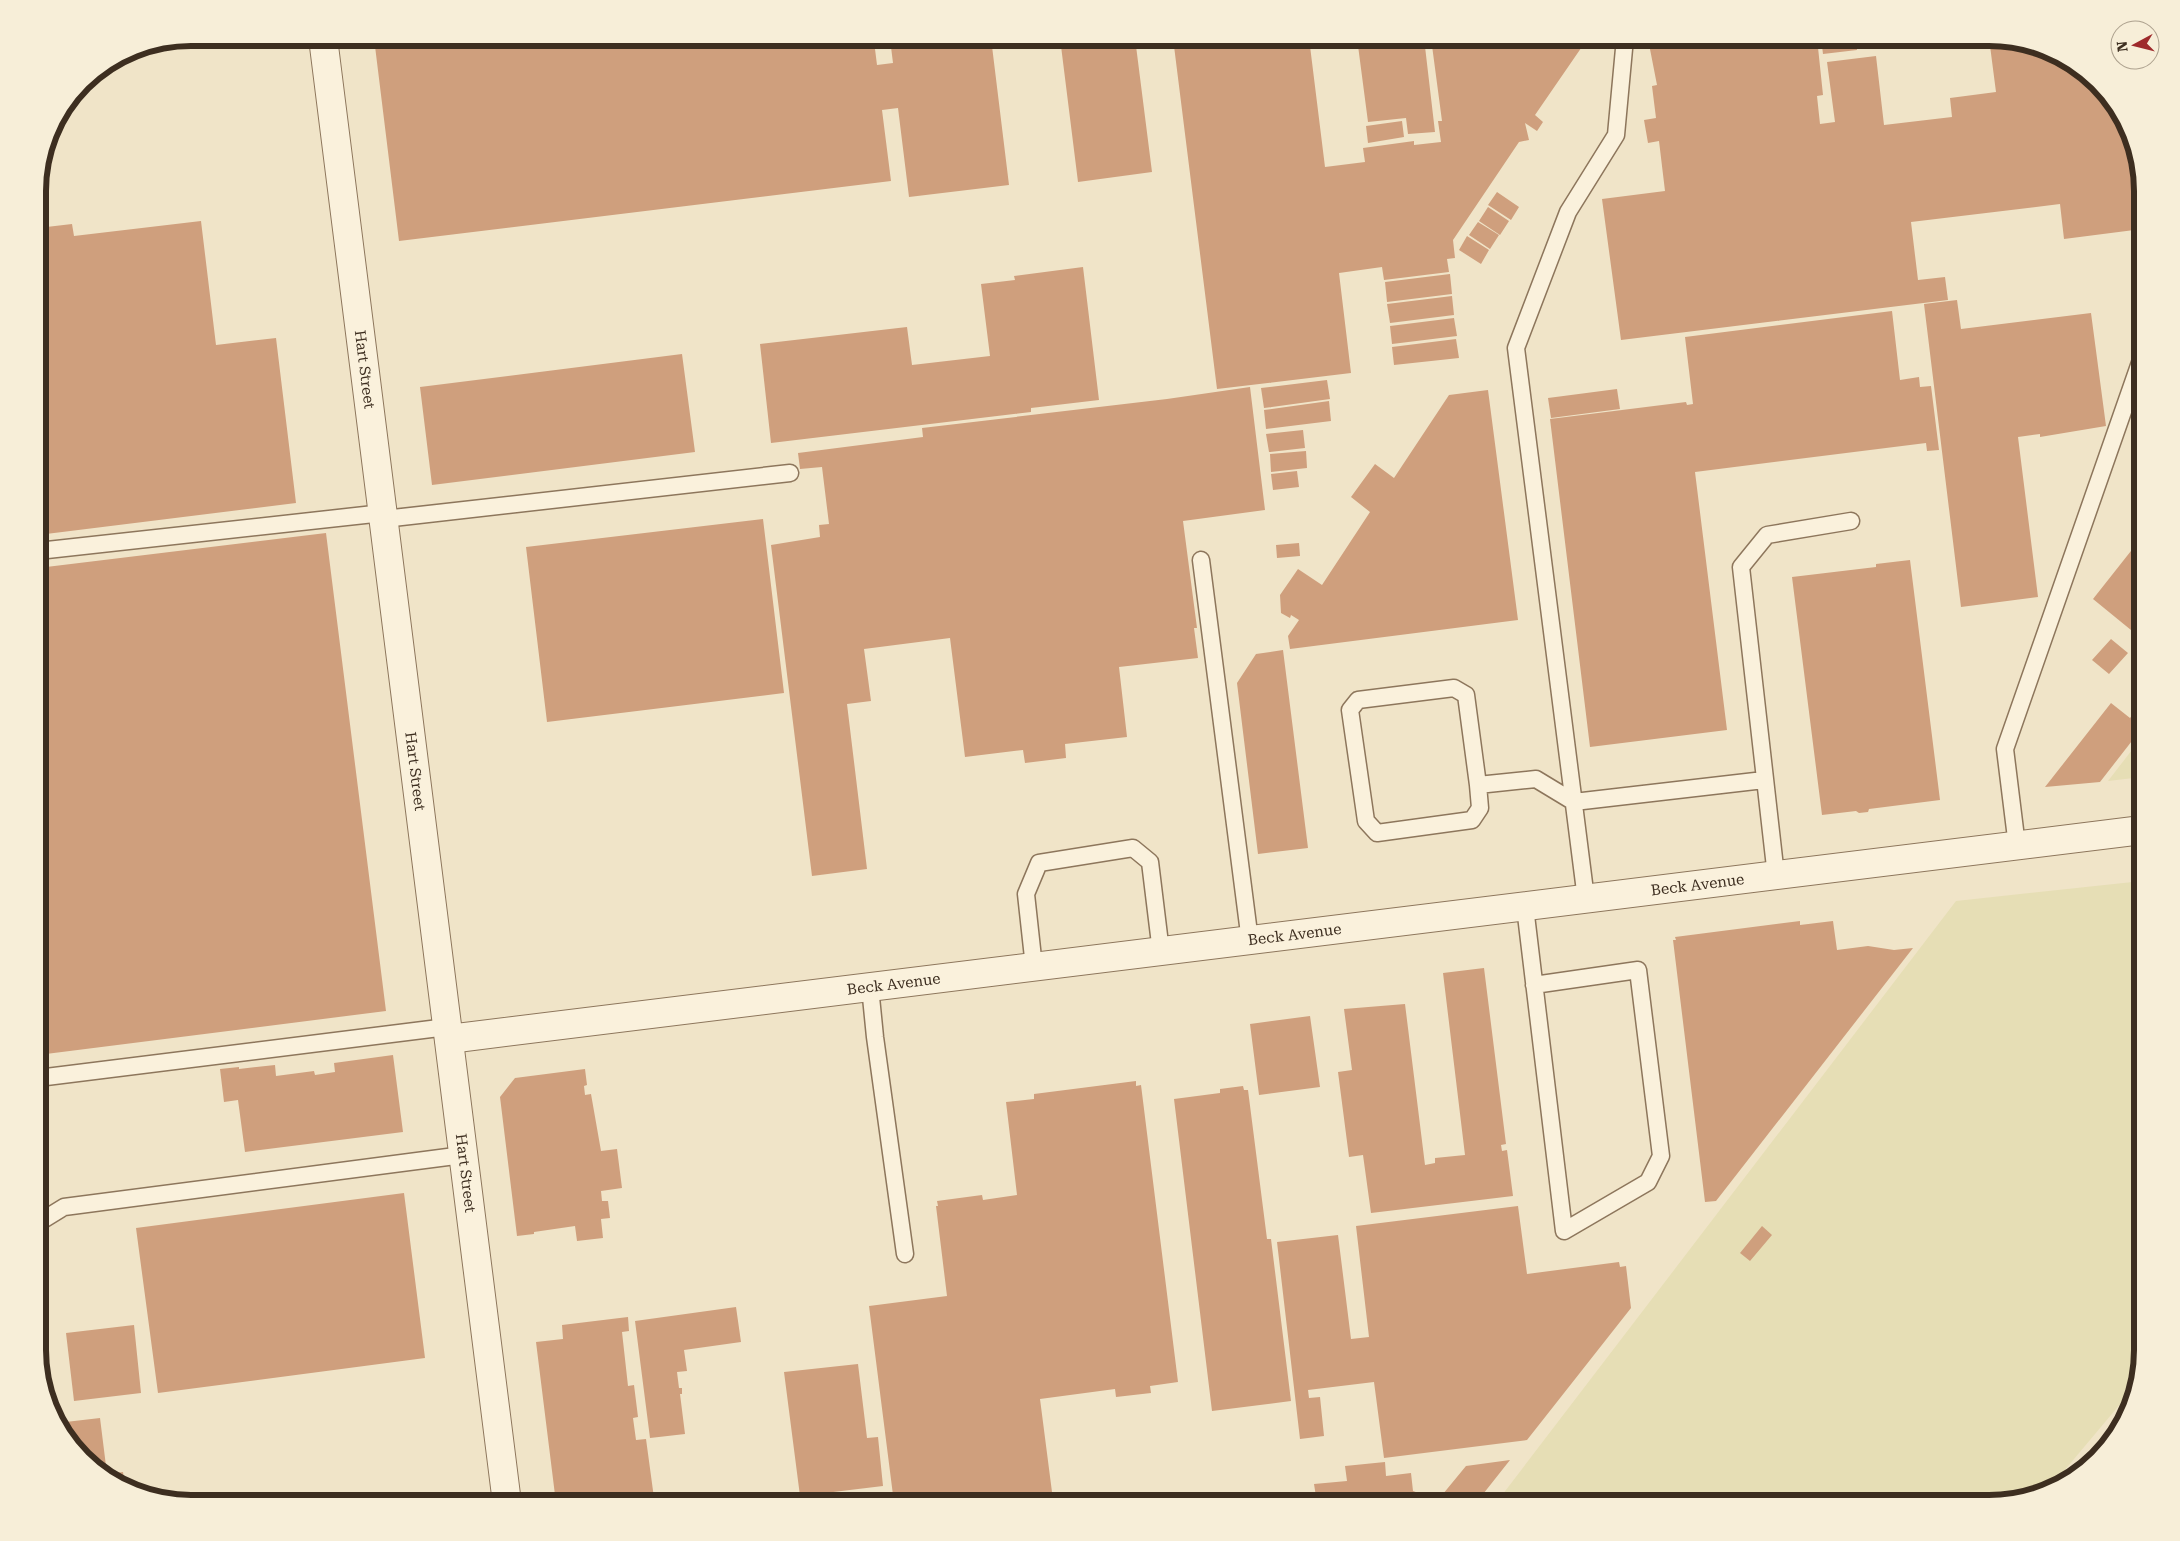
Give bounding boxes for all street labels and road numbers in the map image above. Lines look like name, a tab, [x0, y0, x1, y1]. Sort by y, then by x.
street label: Hart Street	[351, 329, 379, 410]
street label: Hart Street	[401, 731, 429, 812]
street label: Beck Avenue	[1650, 870, 1745, 900]
street label: Beck Avenue	[1247, 920, 1342, 949]
street label: Beck Avenue	[846, 969, 941, 999]
street label: Hart Street	[452, 1133, 479, 1214]

